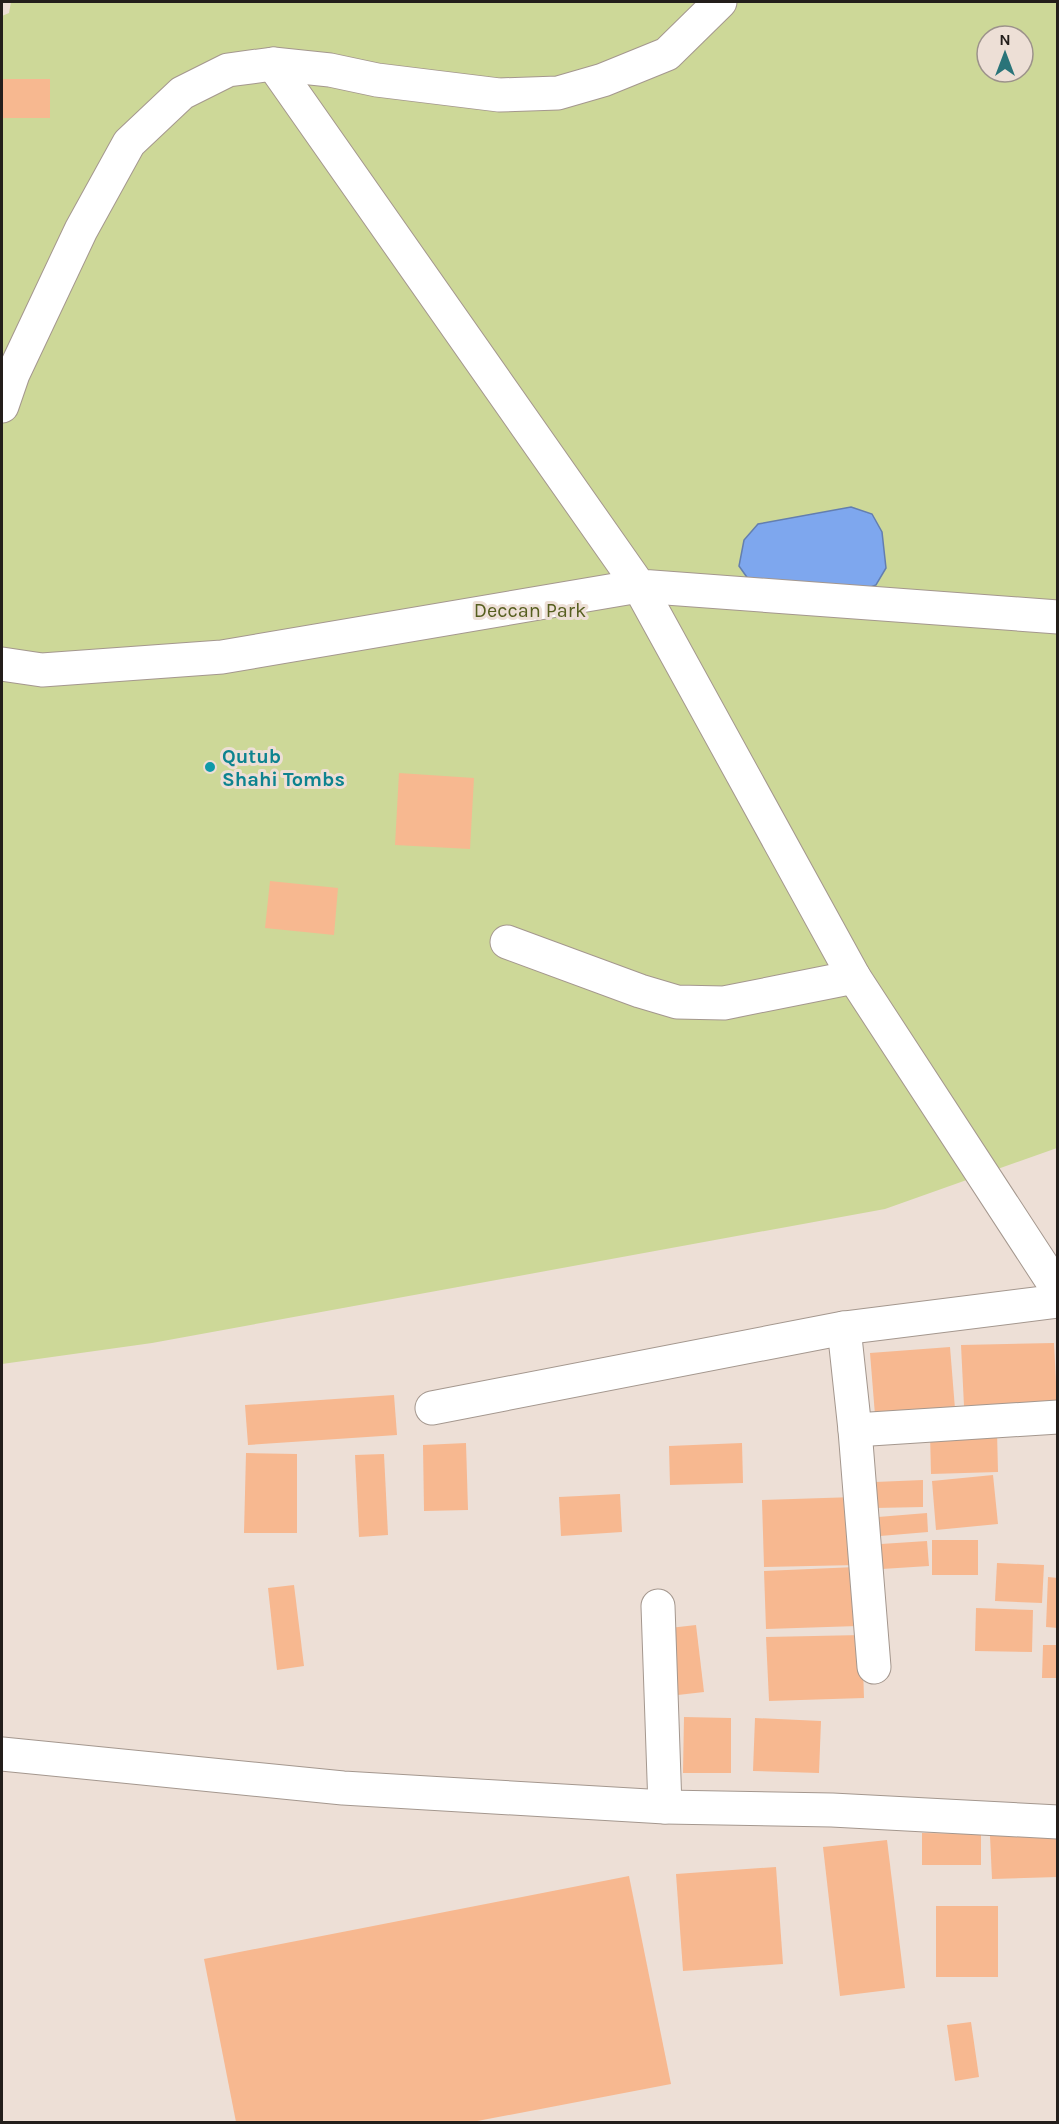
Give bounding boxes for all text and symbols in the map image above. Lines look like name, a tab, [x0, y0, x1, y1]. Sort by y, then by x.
north arrow	[975, 24, 1035, 84]
text: N	[999, 30, 1011, 49]
park label: Deccan Park	[474, 599, 586, 622]
place label: Qutub Shahi Tombs	[222, 745, 345, 791]
marker: Qutub Shahi Tombs	[203, 760, 217, 774]

